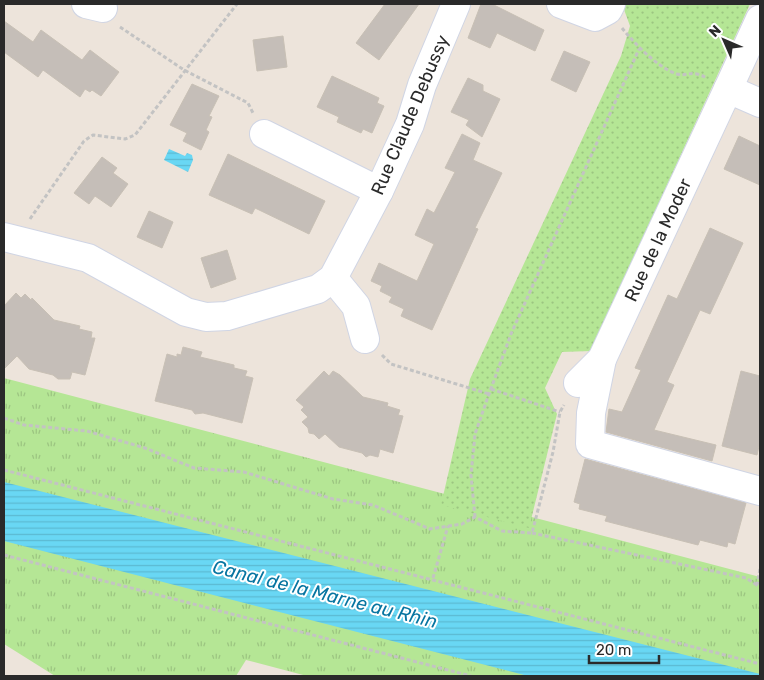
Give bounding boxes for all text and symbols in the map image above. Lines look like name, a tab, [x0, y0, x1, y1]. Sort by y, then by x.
north arrow	[699, 15, 749, 65]
text: N	[706, 22, 725, 41]
street label: Rue Claude Debussy	[366, 32, 454, 198]
street label: Rue de la Moder	[620, 175, 696, 305]
water label: Canal de la Marne au Rhin	[210, 555, 440, 633]
scale bar	[589, 632, 659, 664]
text: 20 m	[596, 641, 631, 659]

